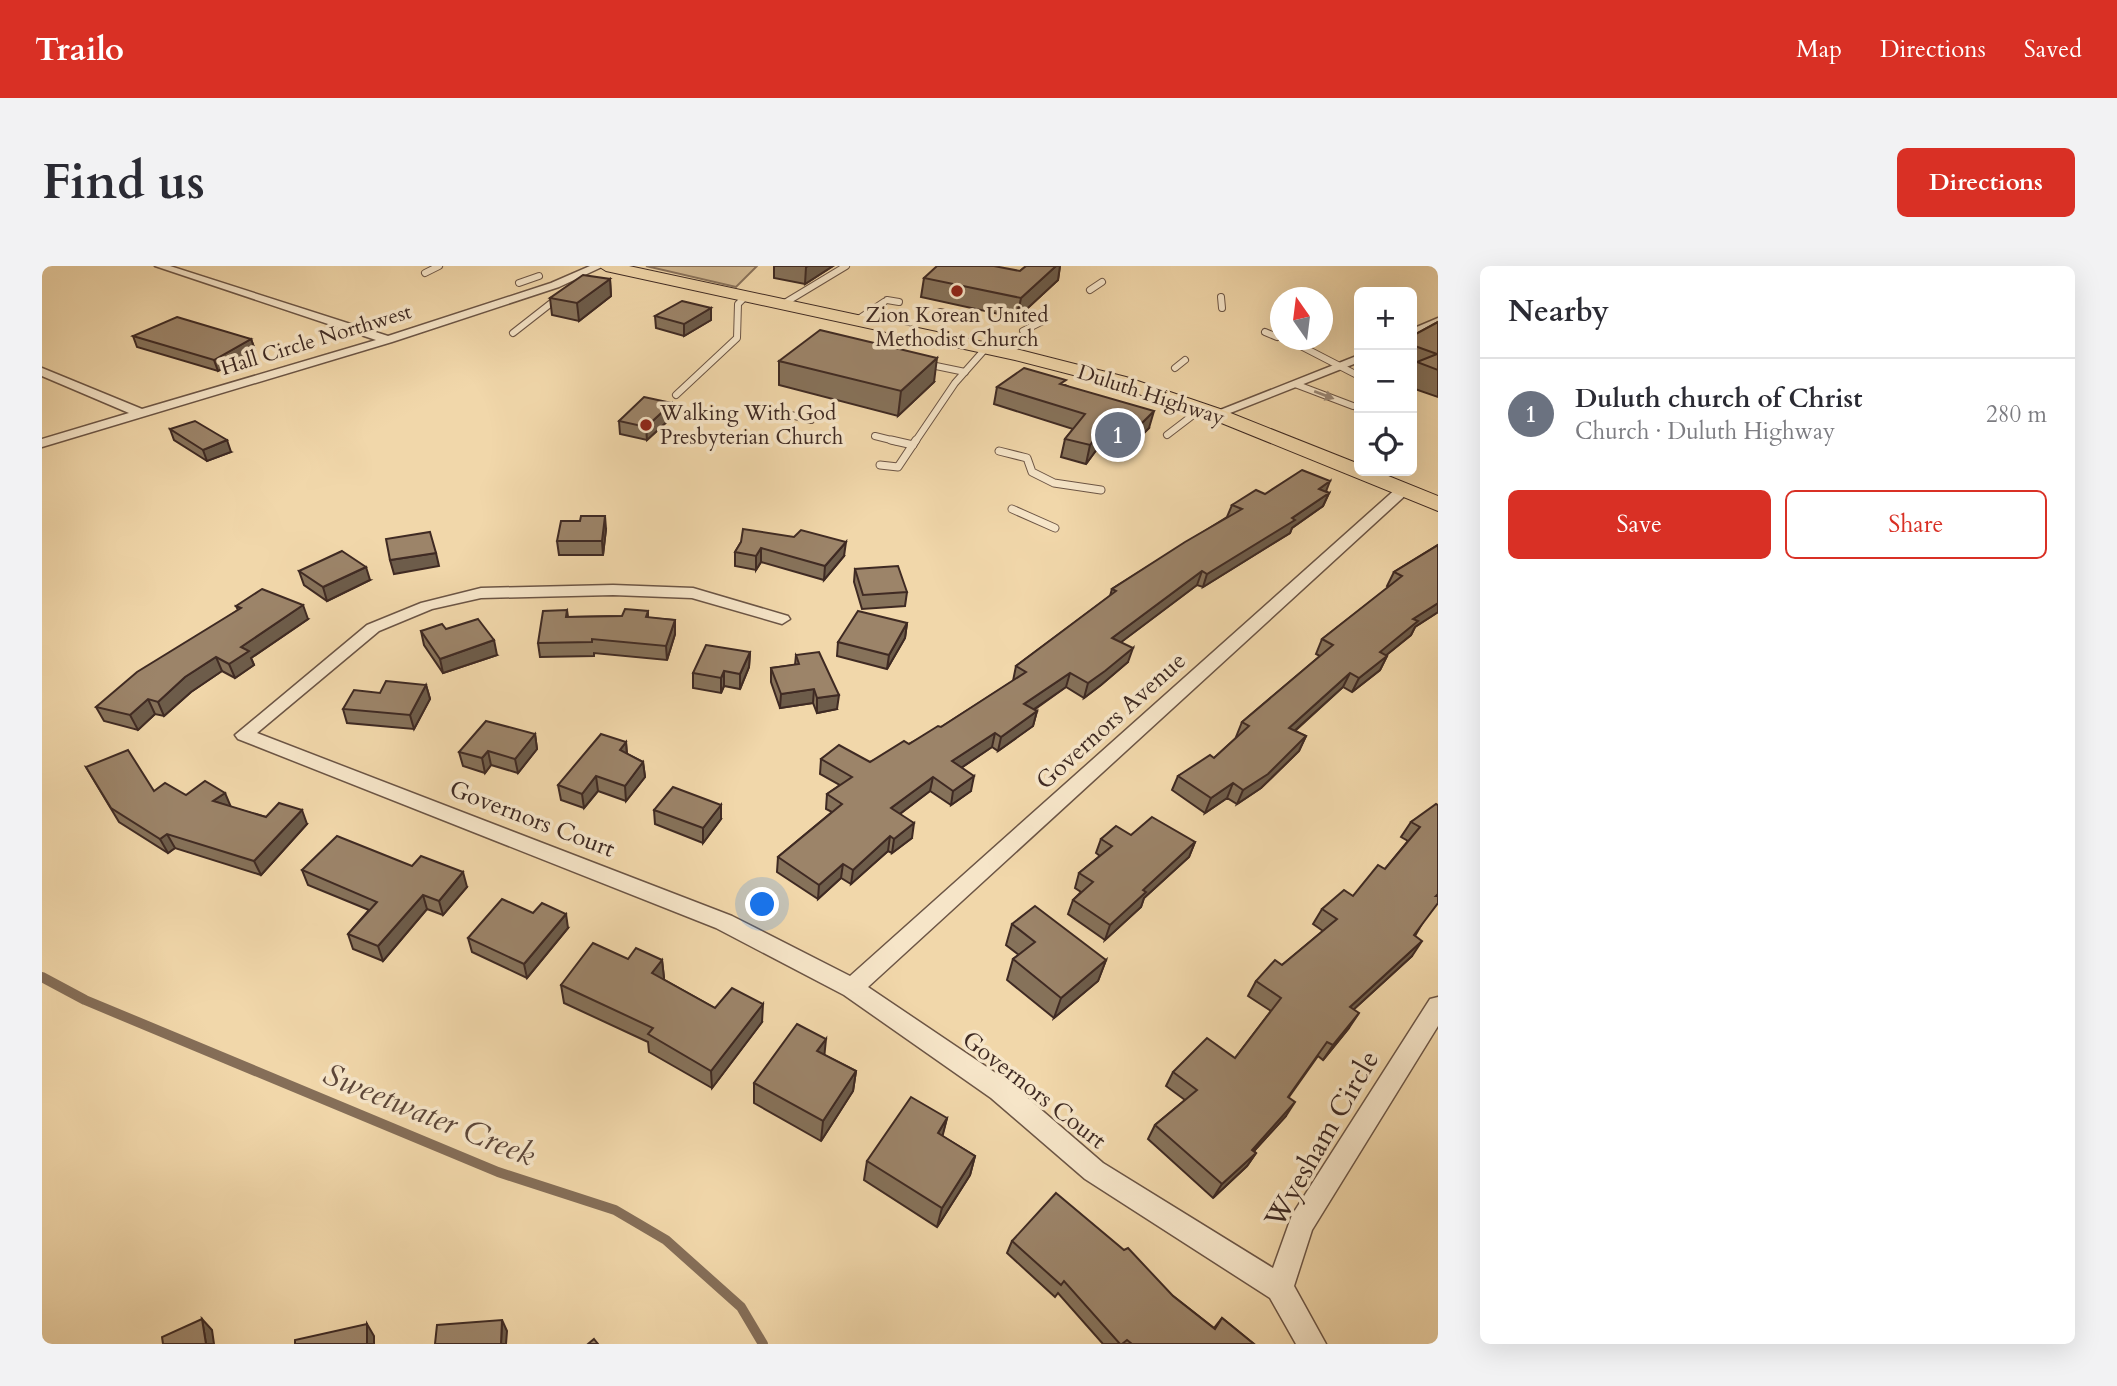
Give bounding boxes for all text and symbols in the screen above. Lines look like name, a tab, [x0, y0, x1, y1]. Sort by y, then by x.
text: Trailo	[35, 27, 124, 72]
text: Map	[1796, 33, 1842, 66]
text: Directions	[1880, 33, 1986, 66]
text: Saved	[2024, 33, 2082, 66]
button: Directions	[1897, 148, 2075, 217]
text: Find us	[42, 149, 205, 216]
marker: Zion Korean United Methodist Church	[949, 283, 965, 299]
north arrow	[1270, 287, 1333, 350]
map controls	[1354, 287, 1417, 476]
button: +	[1354, 287, 1417, 350]
text: Nearby	[1508, 291, 1609, 332]
street label: Hall Circle Northwest	[217, 297, 415, 383]
place label: Zion Korean United Methodist Church	[866, 301, 1048, 354]
button: −	[1354, 350, 1417, 413]
street label: Duluth Highway	[1074, 358, 1228, 432]
text: Duluth church of Christ	[1575, 381, 1862, 416]
one-way arrow	[1313, 389, 1334, 400]
place label: Walking With God Presbyterian Church	[659, 399, 844, 452]
text: 1	[1525, 399, 1537, 430]
text: 280 m	[1986, 399, 2047, 430]
pin: 1	[1095, 409, 1141, 461]
button: locate	[1354, 413, 1417, 476]
text: Church · Duluth Highway	[1575, 416, 1835, 447]
marker: Walking With God Presbyterian Church	[638, 417, 654, 433]
button: Save	[1508, 490, 1771, 559]
button: Share	[1785, 490, 2047, 559]
street label: Governors Avenue	[1029, 645, 1193, 797]
street label: Governors Court	[445, 772, 620, 866]
your location	[745, 887, 779, 921]
street label: Governors Court	[955, 1023, 1113, 1157]
street label: Wyesham Circle	[1255, 1044, 1388, 1235]
water label: Sweetwater Creek	[316, 1052, 542, 1178]

